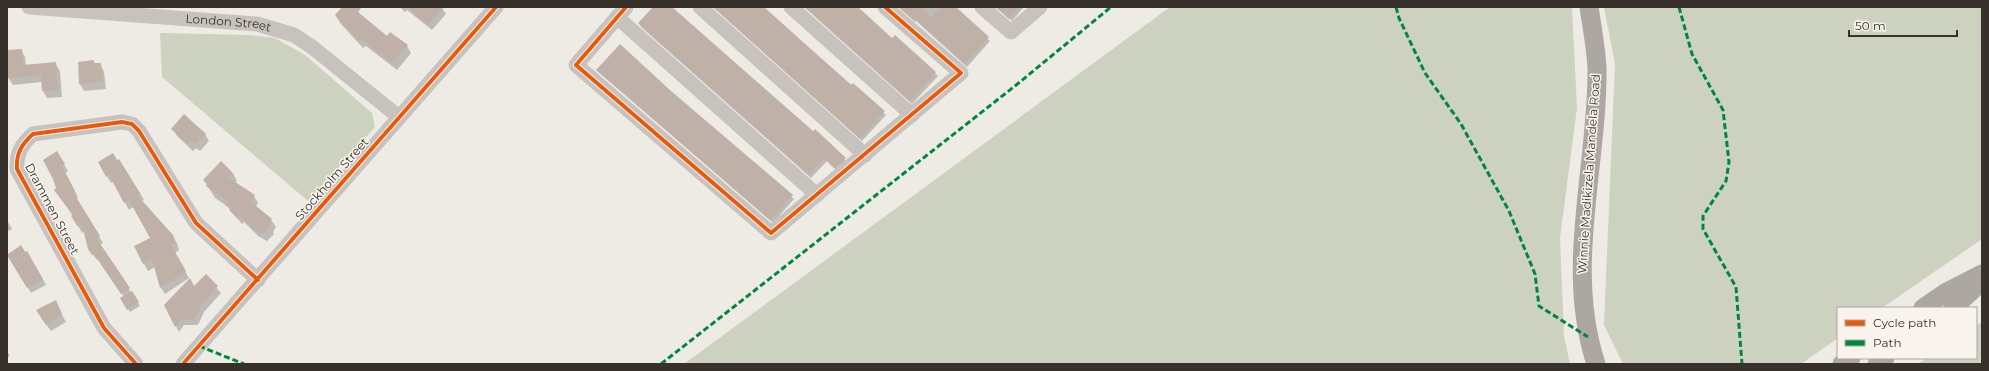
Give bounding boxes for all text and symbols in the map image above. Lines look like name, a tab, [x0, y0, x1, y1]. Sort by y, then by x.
street label: London Street	[185, 11, 273, 35]
scale bar	[1849, 12, 1957, 38]
text: 50 m	[1855, 18, 1886, 33]
street label: Winnie Madikizela Mandela Road	[1574, 74, 1603, 274]
street label: Stockholm Street	[292, 134, 372, 223]
street label: Drammen Street	[22, 160, 83, 257]
legend	[1837, 307, 1977, 359]
text: Cycle path	[1873, 315, 1936, 330]
text: Path	[1873, 335, 1902, 350]

